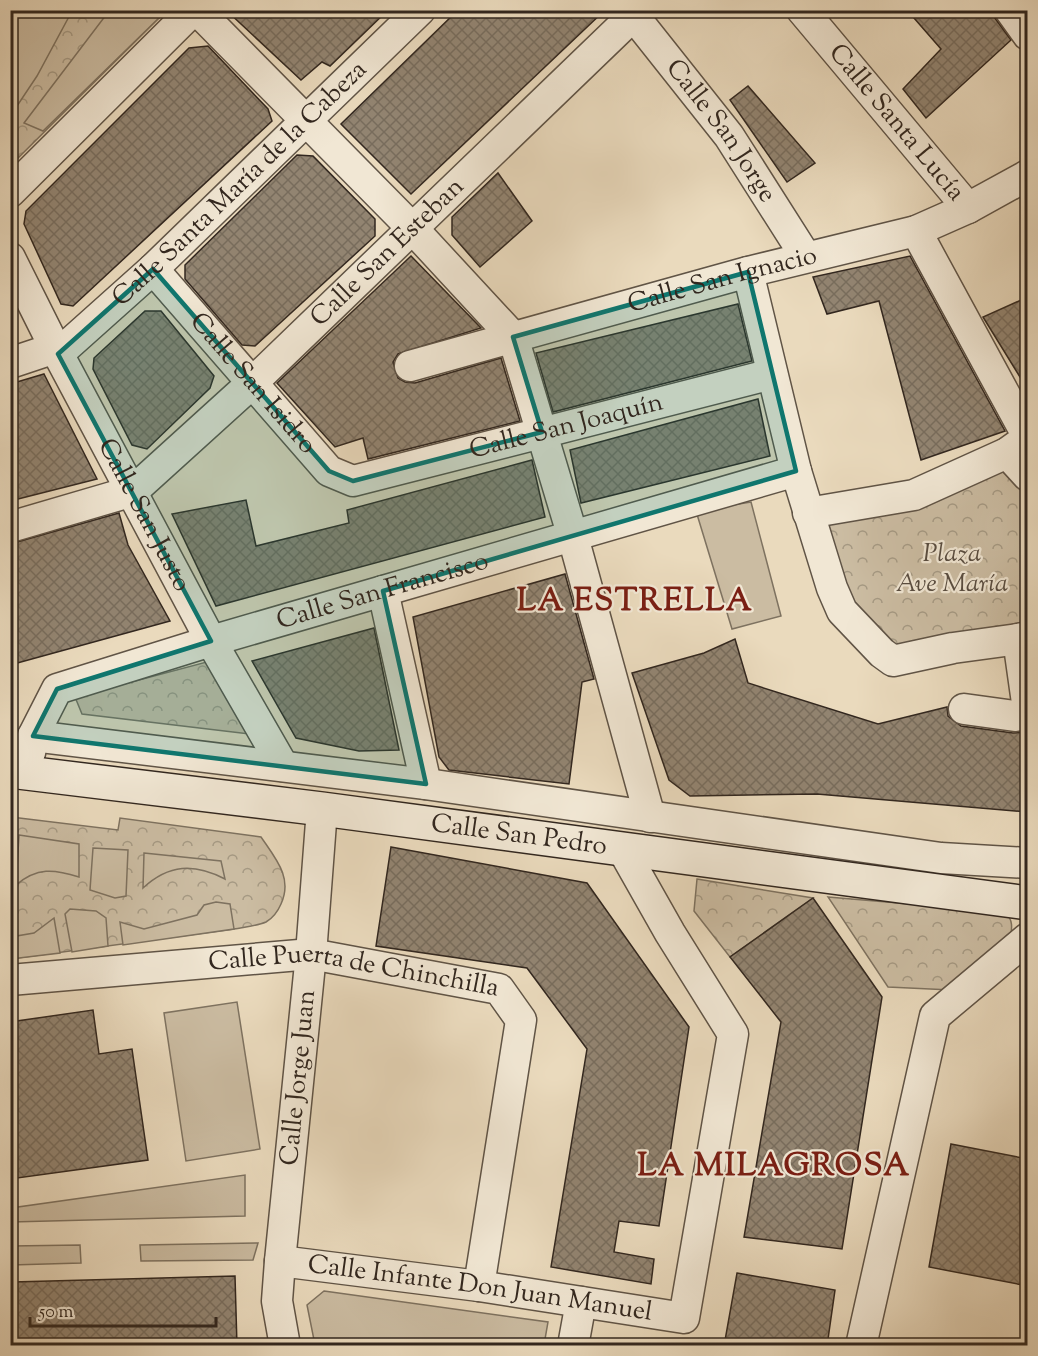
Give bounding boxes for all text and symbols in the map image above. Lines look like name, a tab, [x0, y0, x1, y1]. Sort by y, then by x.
street label: Calle Santa Lucía	[819, 36, 973, 209]
street label: Calle San Jorge	[656, 51, 785, 210]
street label: Calle Santa María de la Cabeza	[104, 52, 376, 316]
street label: Calle San Esteban	[302, 169, 473, 336]
street label: Calle San Ignacio	[624, 237, 821, 323]
street label: Calle San Isidro	[181, 305, 325, 463]
street label: Calle San Joaquín	[466, 384, 667, 469]
street label: Calle San Justo	[88, 432, 200, 598]
park label: Plaza Ave María	[896, 536, 1008, 603]
street label: Calle San Francisco	[272, 543, 493, 639]
district label: LA ESTRELLA	[517, 579, 753, 625]
street label: Calle San Pedro	[429, 805, 609, 865]
street label: Calle Puerta de Chinchilla	[207, 935, 502, 1007]
street label: Calle Jorge Juan	[271, 988, 326, 1167]
district label: LA MILAGROSA	[637, 1144, 911, 1190]
street label: Calle Infante Don Juan Manuel	[306, 1246, 655, 1331]
scale bar	[30, 1290, 216, 1328]
text: 50 m	[38, 1300, 74, 1326]

